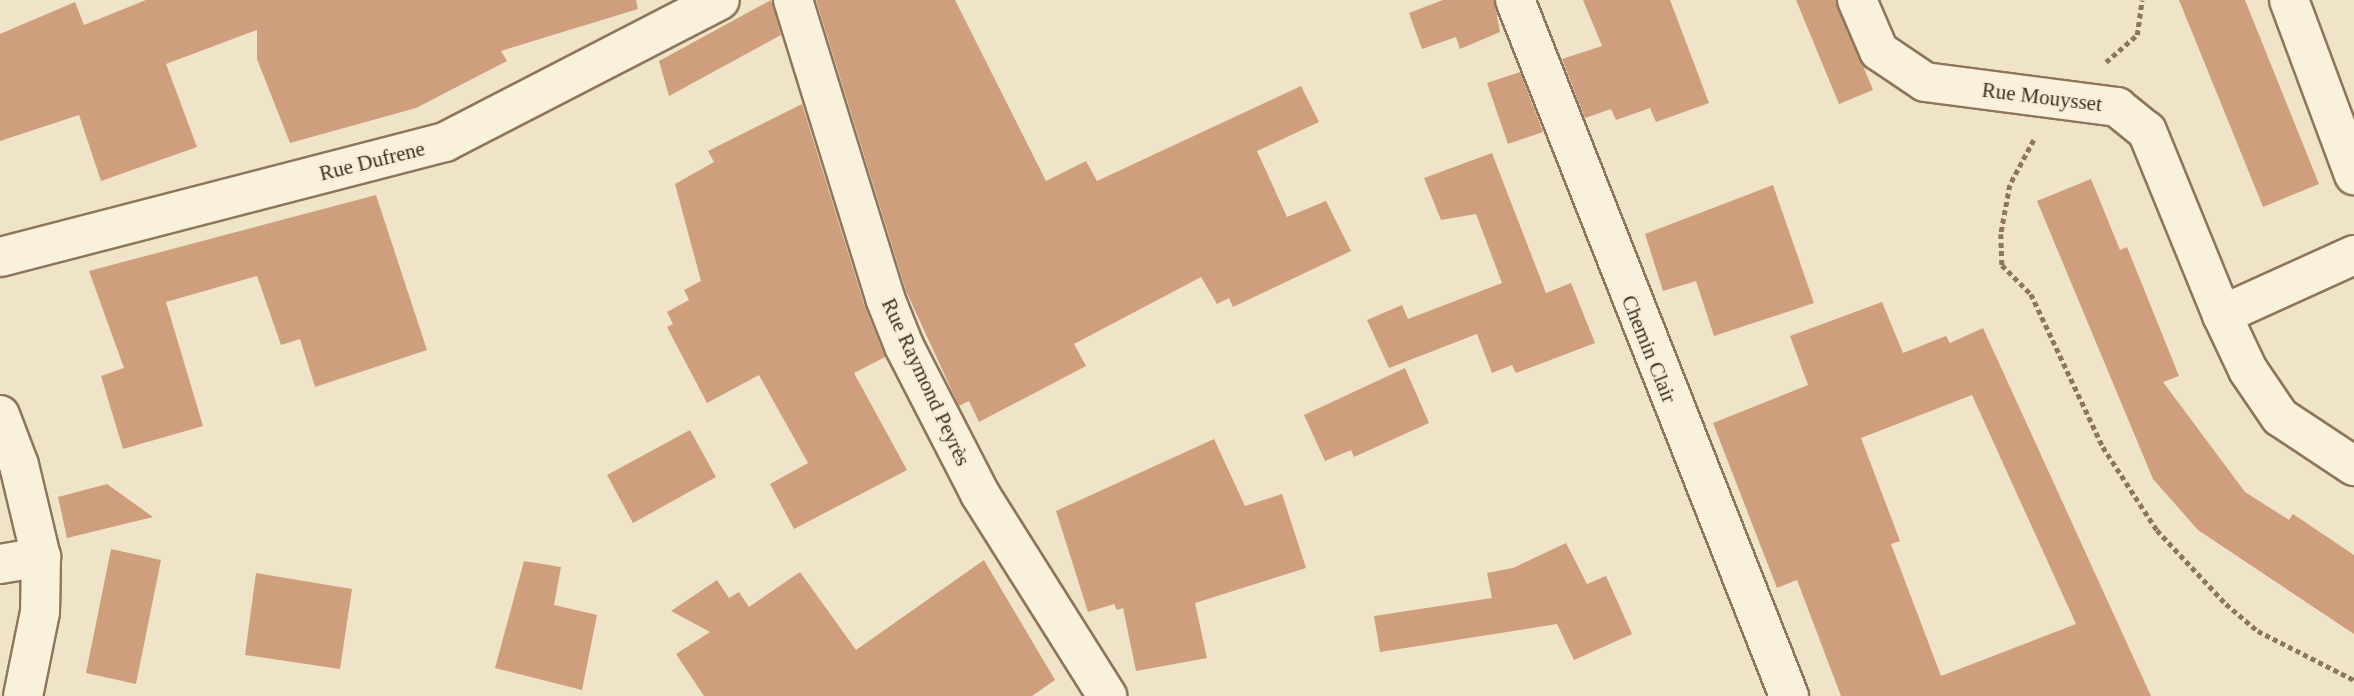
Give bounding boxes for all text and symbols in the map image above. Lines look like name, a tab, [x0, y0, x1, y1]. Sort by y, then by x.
street label: Rue Mouysset	[1981, 77, 2103, 117]
street label: Rue Dufrene	[317, 136, 427, 186]
street label: Chemin Clair	[1616, 292, 1682, 406]
street label: Rue Raymond Peyrès	[876, 294, 976, 470]

